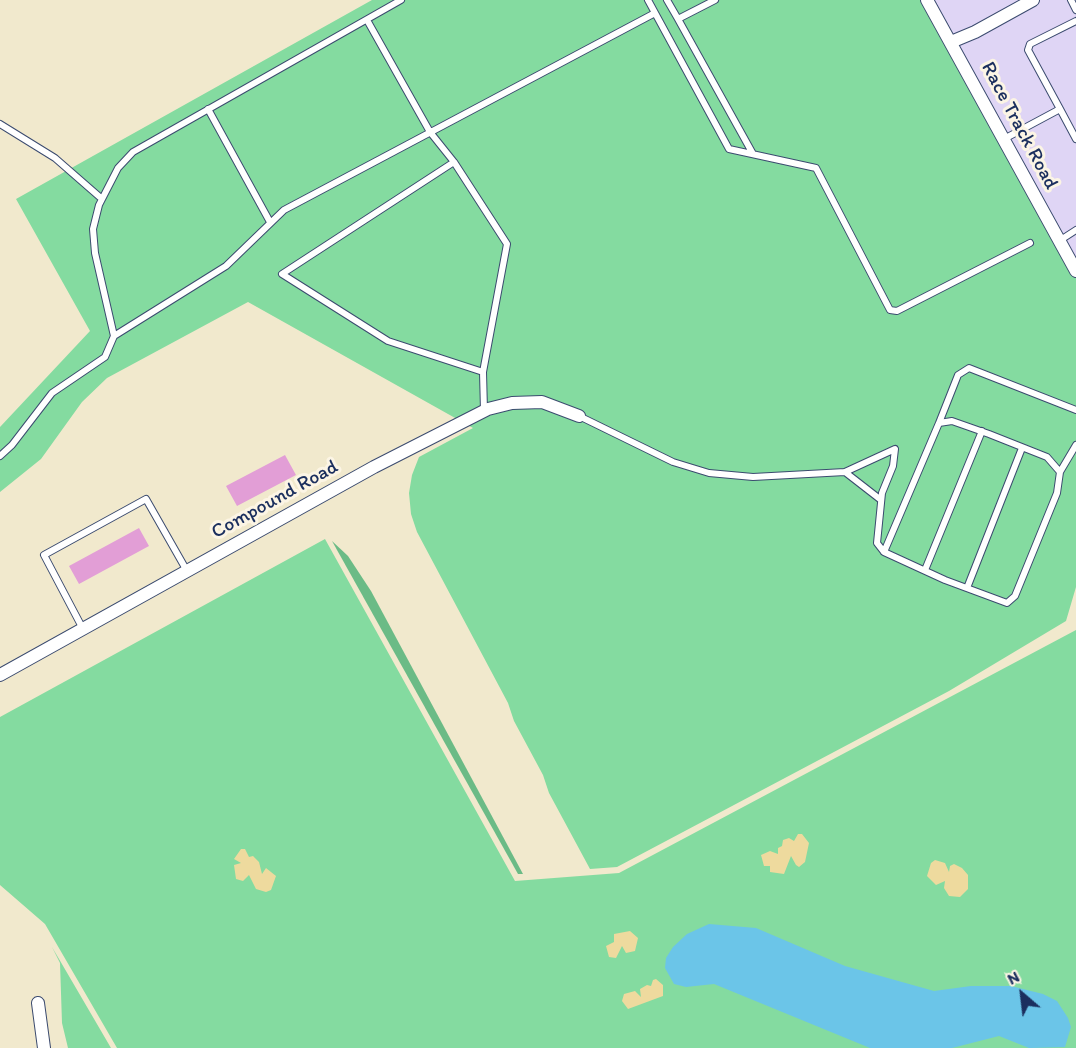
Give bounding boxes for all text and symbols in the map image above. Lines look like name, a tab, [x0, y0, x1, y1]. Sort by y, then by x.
street label: Race Track Road	[975, 58, 1063, 194]
street label: Compound Road	[208, 455, 342, 545]
north arrow	[992, 964, 1052, 1024]
text: N	[1004, 967, 1023, 989]

